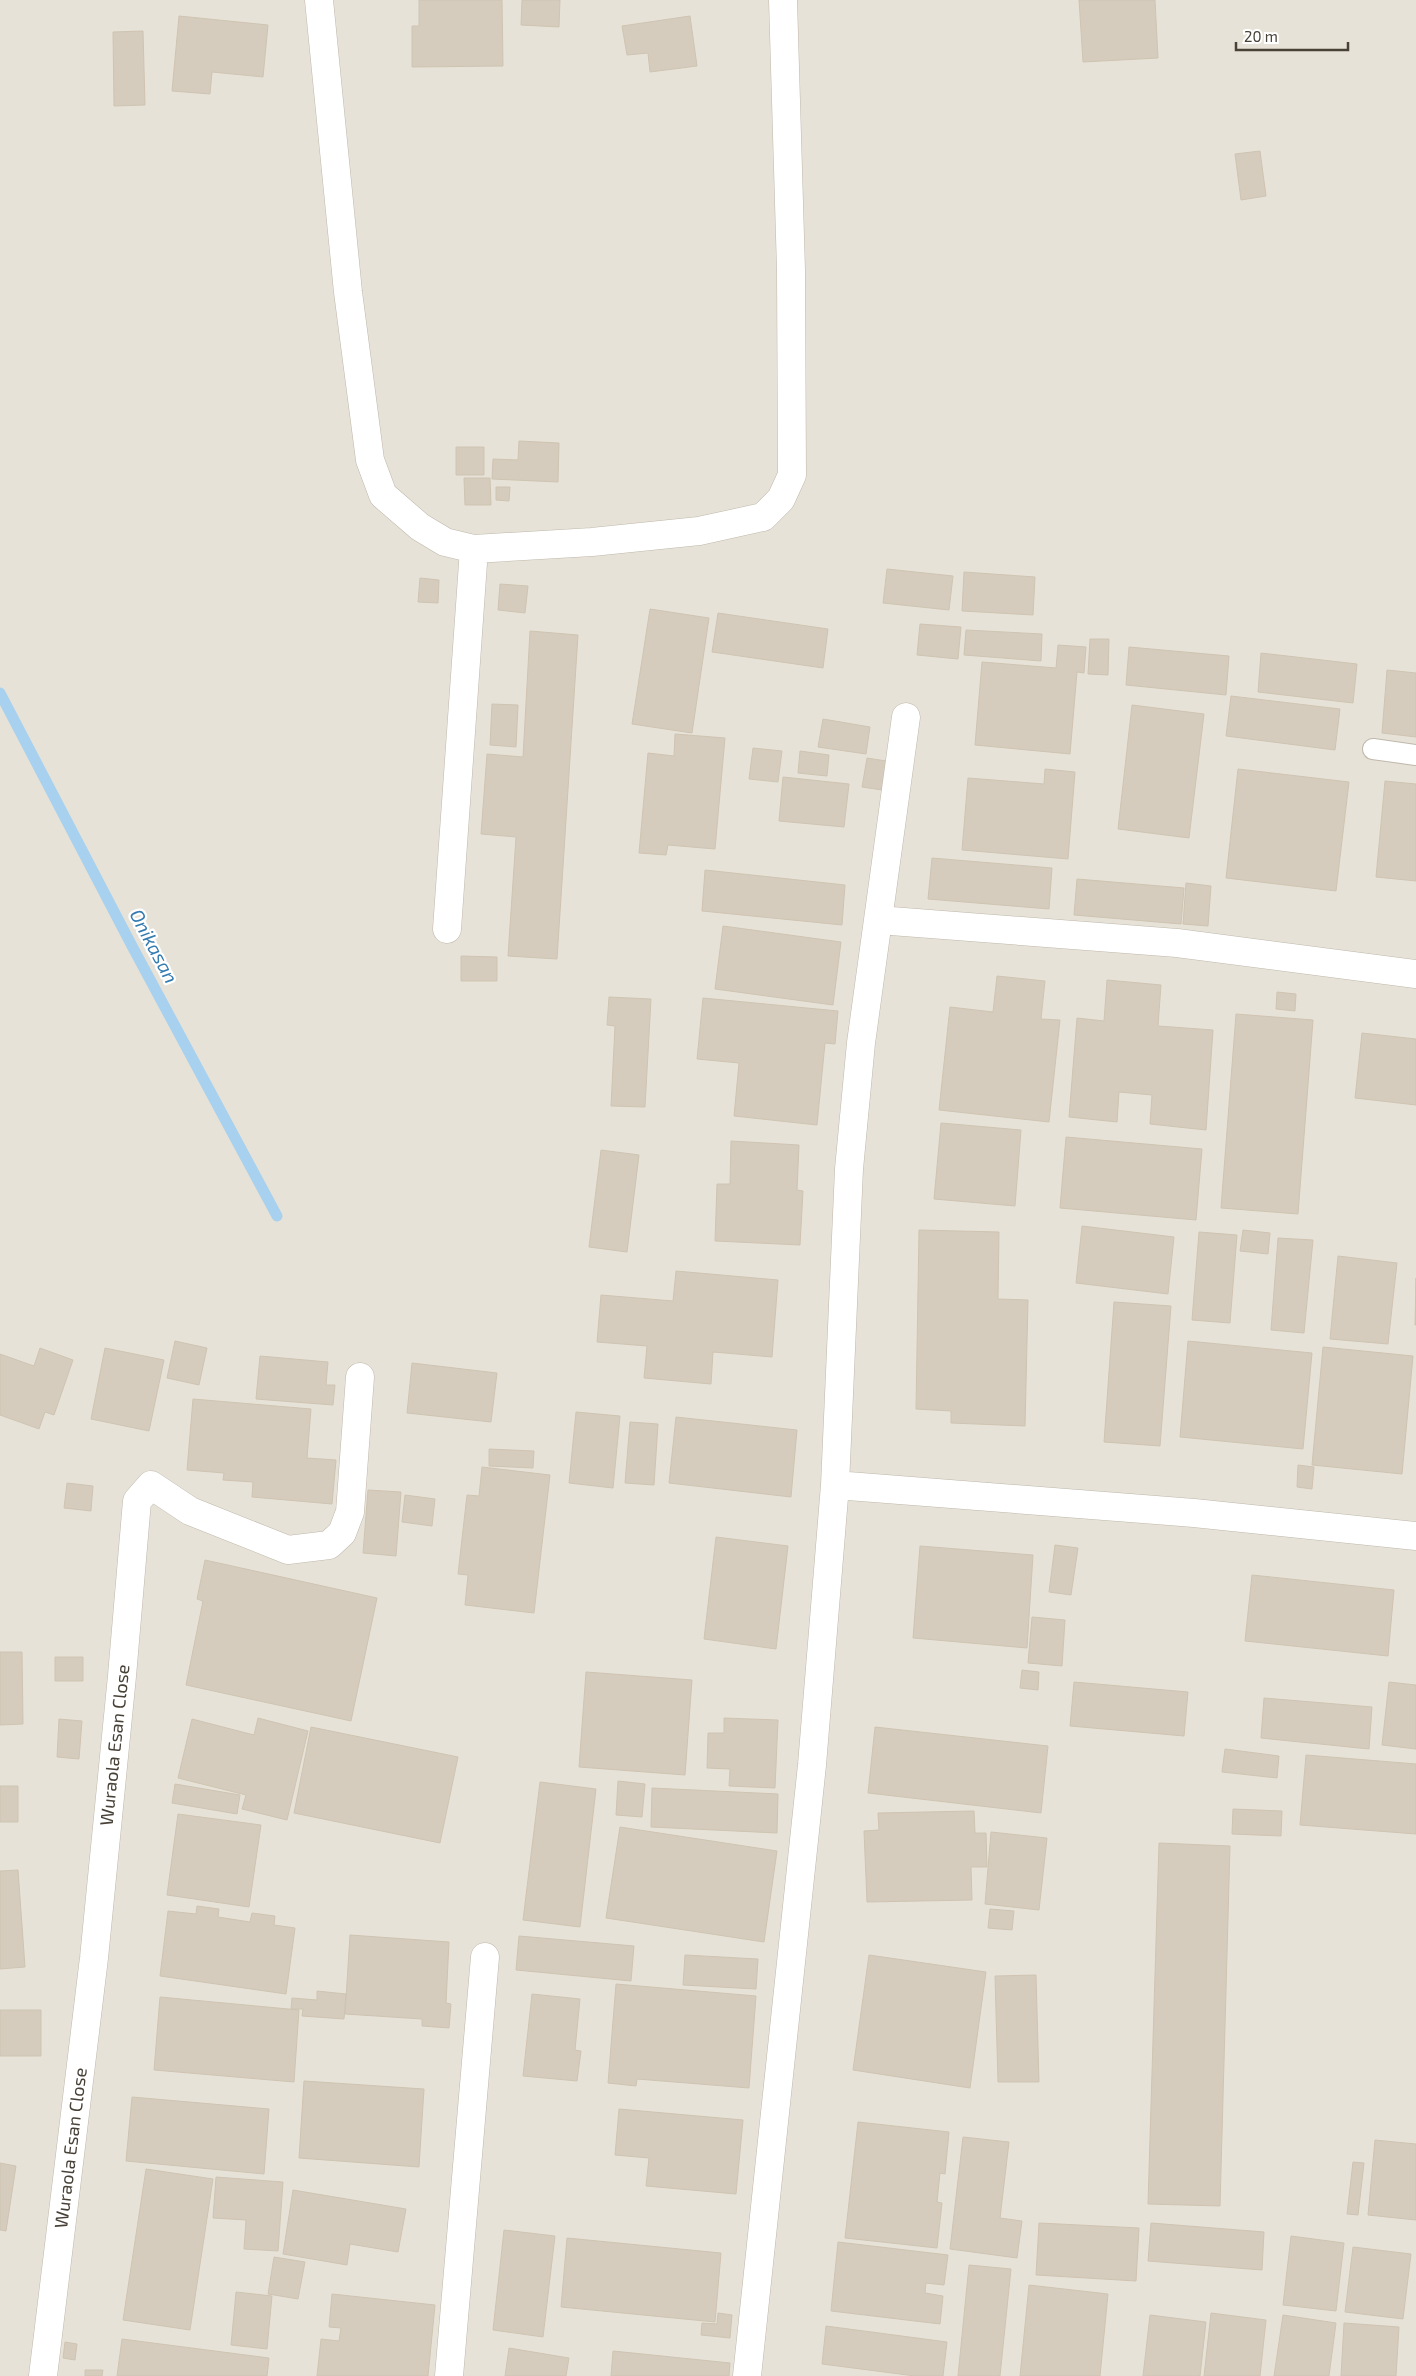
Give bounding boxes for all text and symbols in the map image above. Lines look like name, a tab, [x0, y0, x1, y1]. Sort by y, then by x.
scale bar	[1236, 20, 1348, 52]
text: 20 m	[1244, 27, 1278, 45]
water label: Onikasan	[125, 905, 183, 987]
street label: Wuraola Esan Close	[95, 1663, 133, 1827]
street label: Wuraola Esan Close	[49, 2066, 91, 2230]

